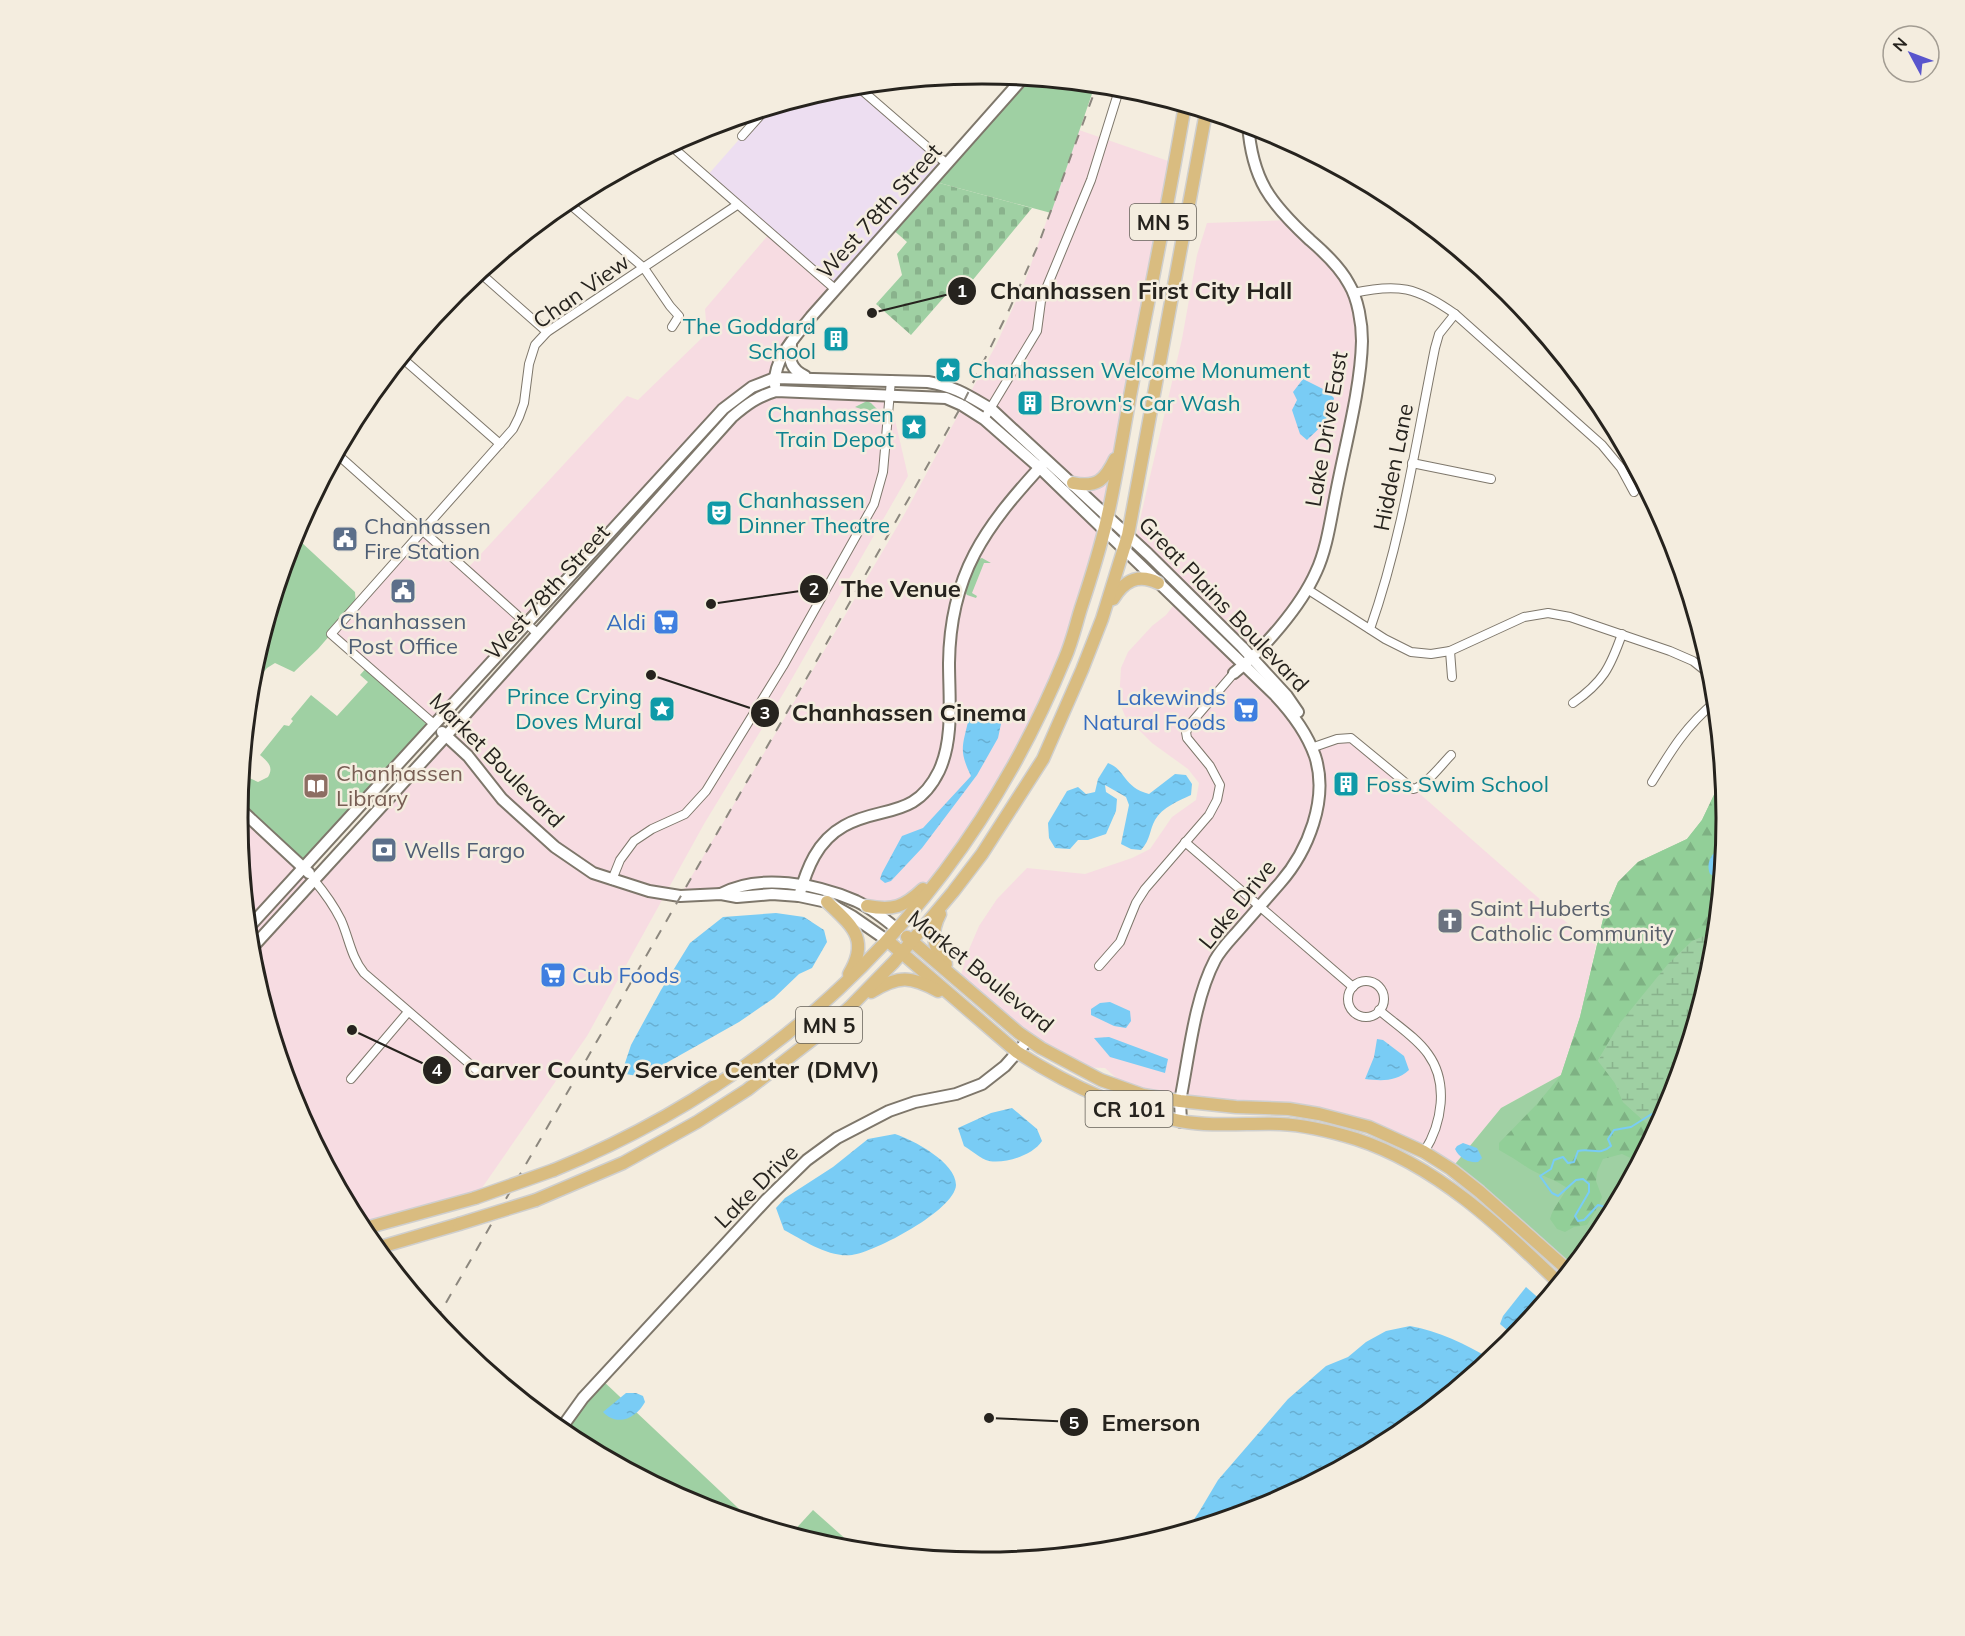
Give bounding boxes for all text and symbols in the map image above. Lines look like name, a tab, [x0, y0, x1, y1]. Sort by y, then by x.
north arrow	[1881, 24, 1941, 84]
text: N	[1888, 33, 1911, 55]
street label: West 78th Street	[811, 137, 947, 285]
road number: MN 5	[1130, 204, 1196, 240]
street label: Chan View	[527, 248, 635, 334]
callout: Chanhassen First City Hall	[947, 270, 1304, 312]
text: Chanhassen First City Hall	[990, 275, 1292, 305]
text: 1	[957, 279, 967, 302]
place label: The Goddard School	[683, 312, 816, 365]
building icon: The Goddard School	[821, 324, 851, 354]
street label: Lake Drive East	[1299, 349, 1353, 509]
place icon: Chanhassen Welcome Monument	[933, 355, 963, 385]
place label: Chanhassen Welcome Monument	[968, 356, 1310, 384]
building icon: Brown's Car Wash	[1015, 388, 1045, 418]
place label: Brown's Car Wash	[1050, 389, 1241, 417]
place label: Chanhassen Train Depot	[767, 400, 894, 453]
street label: Hidden Lane	[1367, 401, 1419, 533]
place icon: Chanhassen Train Depot	[899, 412, 929, 442]
place label: Chanhassen Dinner Theatre	[738, 486, 890, 539]
theatre icon: Chanhassen Dinner Theatre	[704, 498, 734, 528]
street label: Great Plains Boulevard	[1133, 510, 1315, 698]
place label: Chanhassen Fire Station	[364, 512, 491, 565]
street label: West 78th Street	[479, 518, 615, 666]
public building icon: Chanhassen Fire Station	[330, 524, 360, 554]
callout: The Venue	[799, 568, 973, 610]
text: The Venue	[841, 573, 961, 603]
public building icon: Chanhassen Post Office	[388, 576, 418, 606]
text: 2	[809, 577, 819, 600]
place label: Chanhassen Post Office	[340, 607, 466, 660]
supermarket icon: Aldi	[651, 607, 681, 637]
place label: Aldi	[606, 608, 646, 636]
place label: Prince Crying Doves Mural	[507, 682, 642, 735]
place label: Lakewinds Natural Foods	[1083, 683, 1226, 736]
street label: Market Boulevard	[424, 687, 570, 833]
callout: Chanhassen Cinema	[750, 692, 1039, 734]
place icon: Prince Crying Doves Mural	[647, 694, 677, 724]
supermarket icon: Lakewinds Natural Foods	[1231, 695, 1261, 725]
text: Chanhassen Cinema	[792, 697, 1026, 727]
text: 3	[760, 701, 770, 724]
place label: Chanhassen Library	[336, 759, 463, 812]
building icon: Foss Swim School	[1331, 769, 1361, 799]
place label: Foss Swim School	[1366, 770, 1549, 798]
library icon: Chanhassen Library	[301, 771, 331, 801]
bank icon: Wells Fargo	[369, 835, 399, 865]
place label: Wells Fargo	[404, 836, 525, 864]
street label: Lake Drive	[1192, 854, 1282, 954]
place label: Saint Huberts Catholic Community	[1470, 894, 1674, 947]
street label: Market Boulevard	[902, 904, 1060, 1038]
church icon: Saint Huberts Catholic Community	[1435, 906, 1465, 936]
supermarket icon: Cub Foods	[538, 960, 568, 990]
place label: Cub Foods	[572, 961, 680, 989]
road number: MN 5	[796, 1007, 862, 1043]
callout: Carver County Service Center (DMV)	[422, 1049, 892, 1091]
text: Carver County Service Center (DMV)	[464, 1054, 880, 1084]
text: 4	[432, 1058, 443, 1081]
road number: CR 101	[1086, 1091, 1172, 1127]
street label: Lake Drive	[708, 1138, 804, 1234]
callout: Emerson	[1059, 1401, 1212, 1443]
text: Emerson	[1101, 1407, 1201, 1437]
text: 5	[1069, 1411, 1080, 1434]

